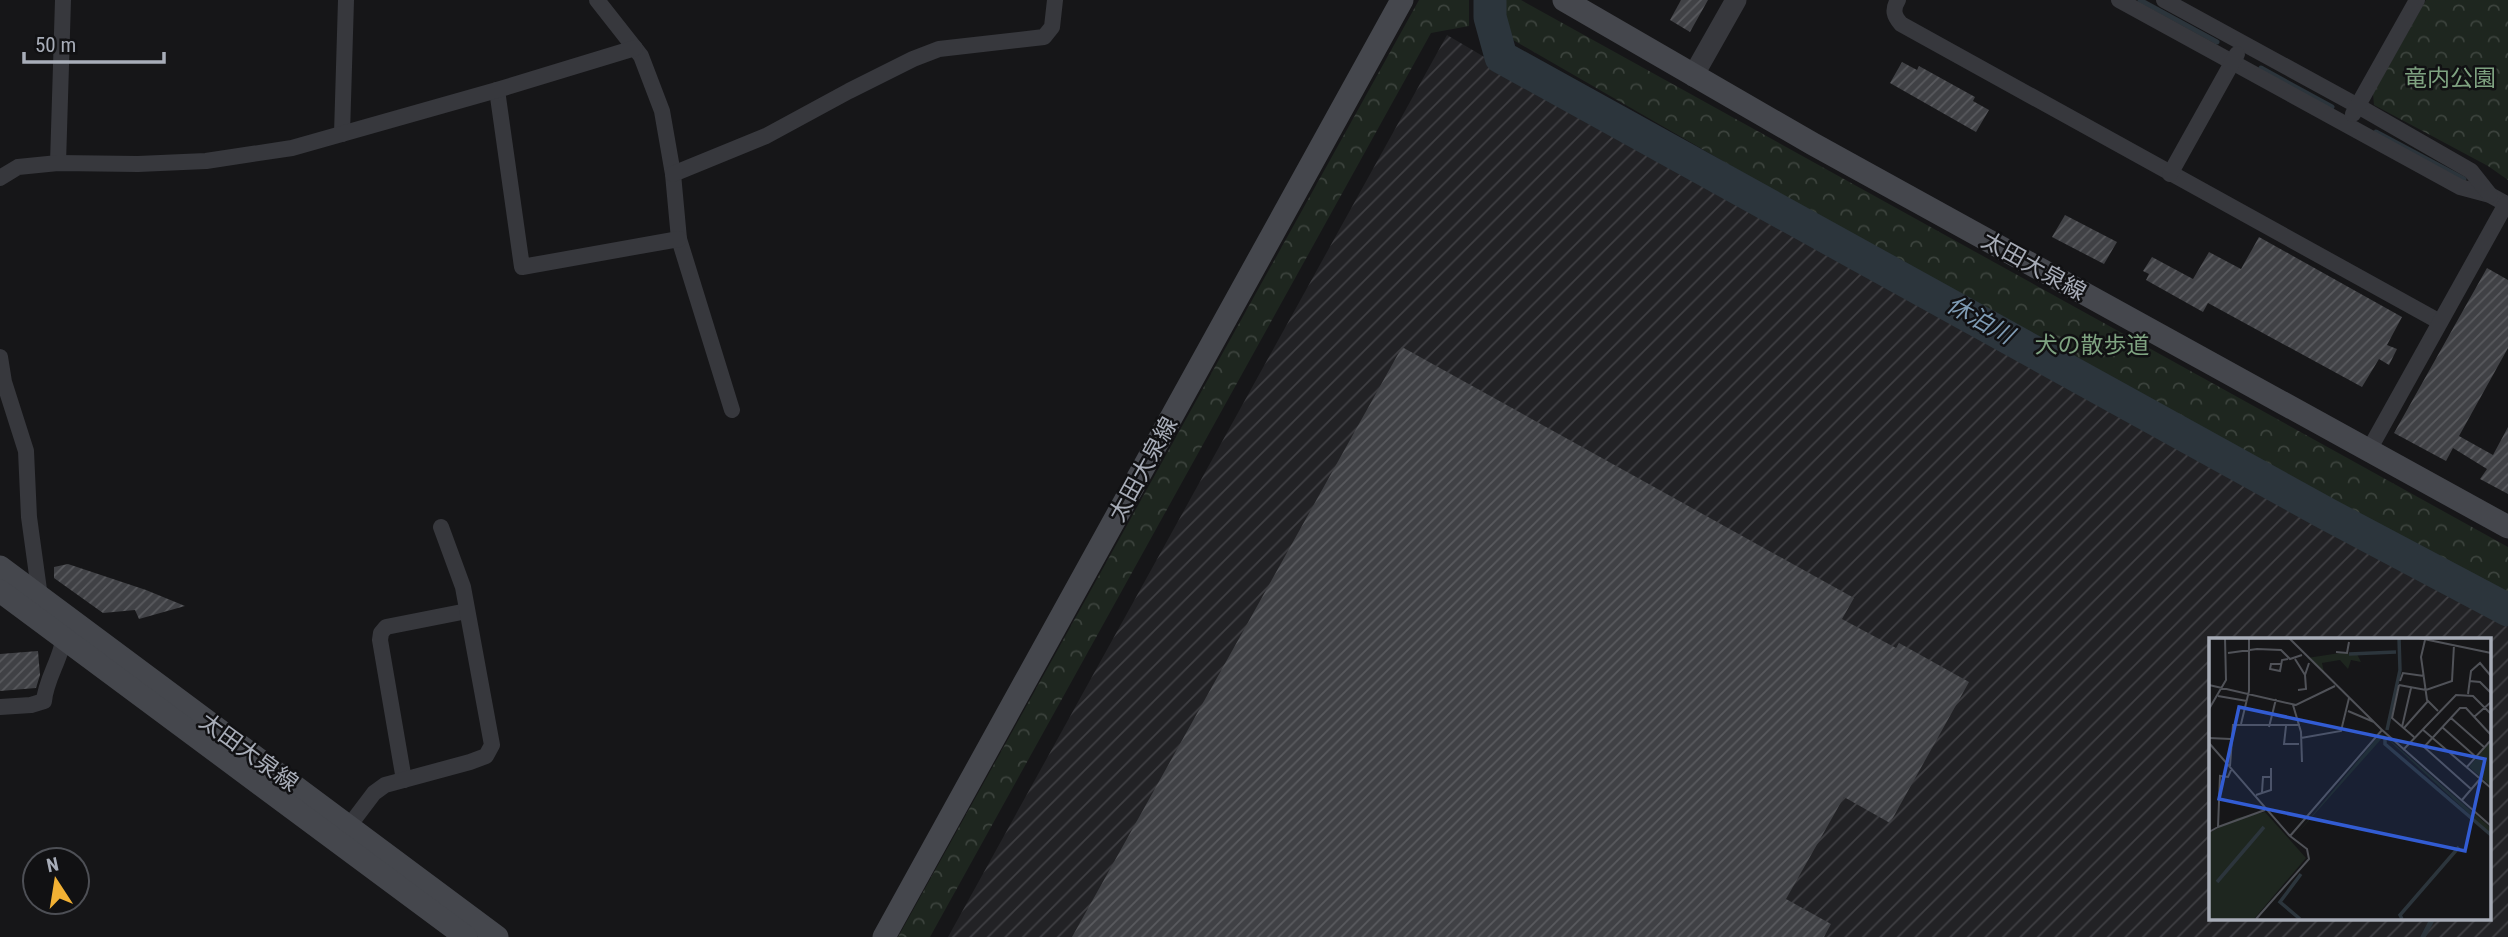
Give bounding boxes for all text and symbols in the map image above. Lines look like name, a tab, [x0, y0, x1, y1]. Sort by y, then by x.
scale bar	[24, 21, 164, 65]
text: 50 m	[35, 33, 76, 57]
park label: 竜内公園	[2404, 65, 2496, 92]
street label: 太田大泉線	[1977, 227, 2091, 306]
water label: 休泊川	[1942, 290, 2021, 351]
park label: 犬の散歩道	[2035, 332, 2150, 359]
street label: 太田大泉線	[1104, 412, 1183, 526]
inset map	[2209, 638, 2490, 920]
street label: 太田大泉線	[194, 708, 303, 797]
north arrow	[21, 846, 91, 916]
text: N	[44, 852, 61, 877]

